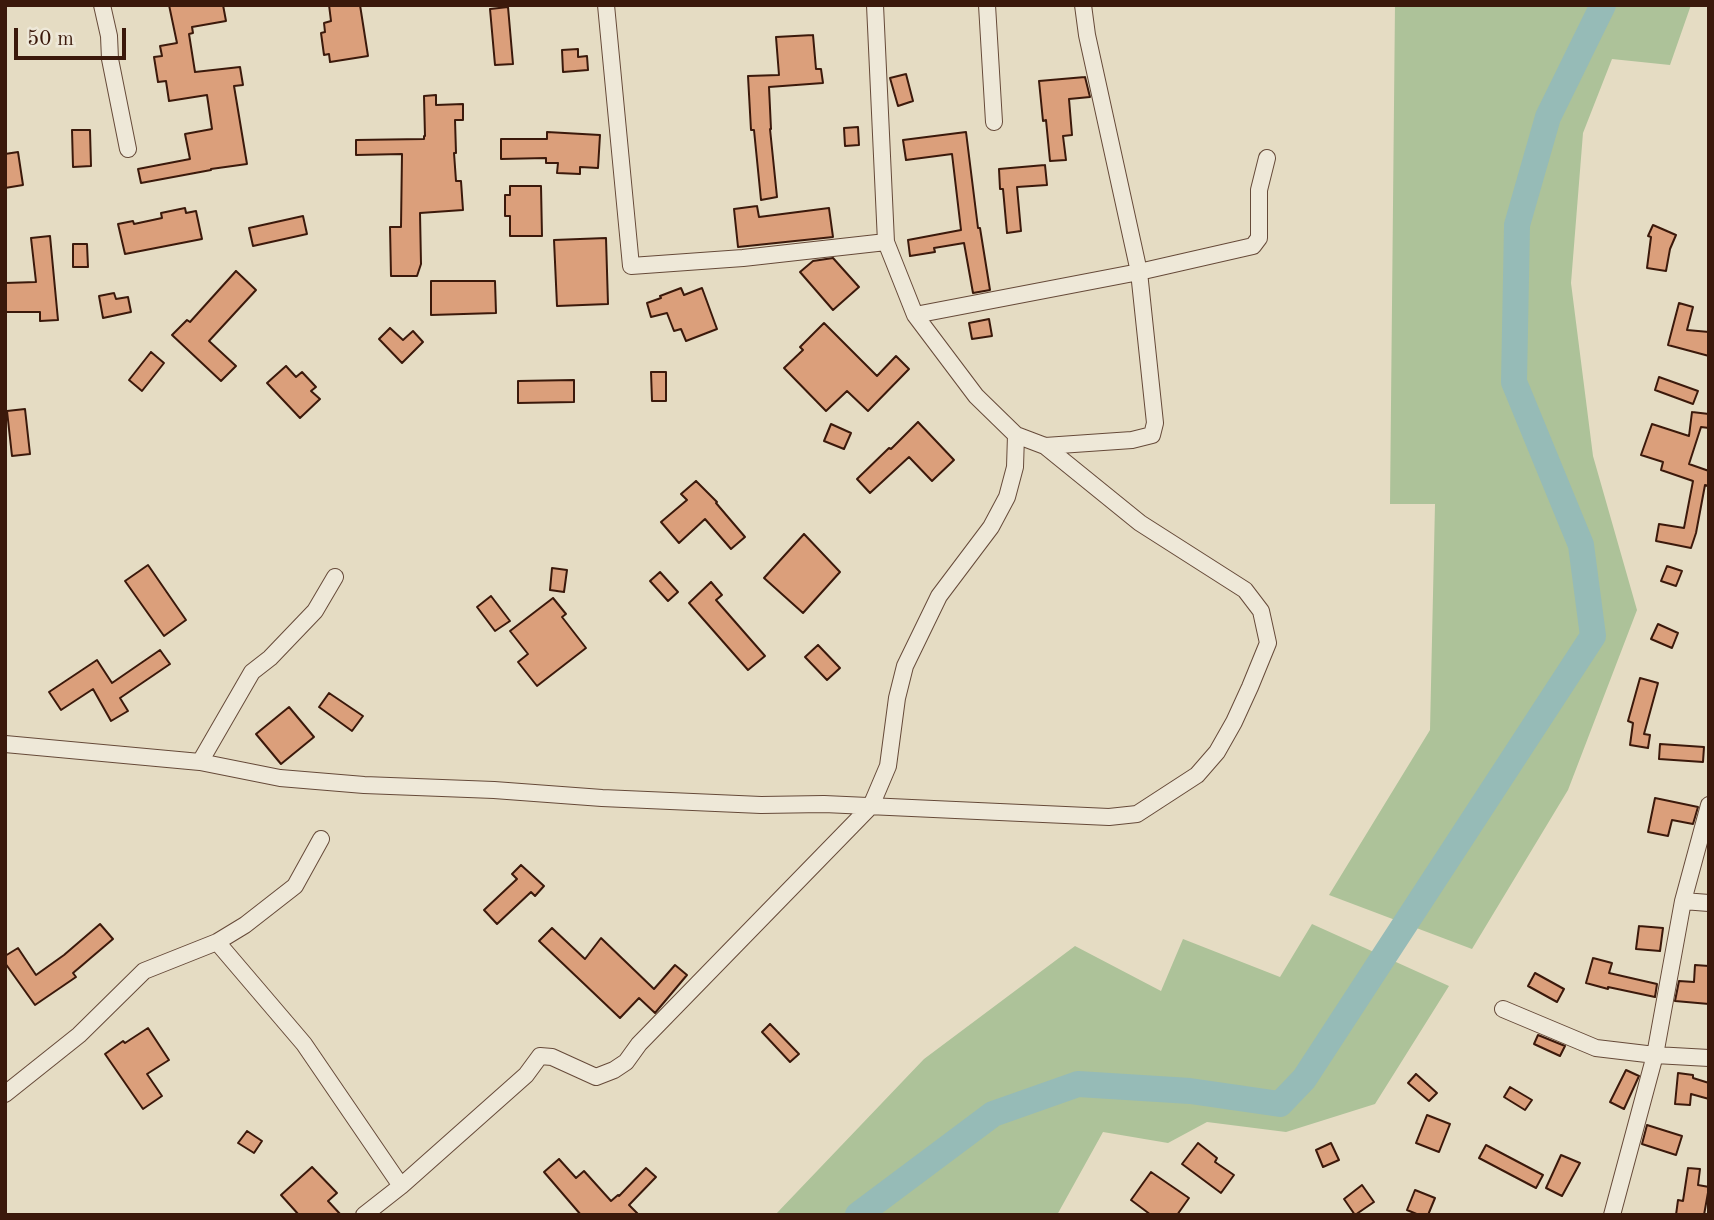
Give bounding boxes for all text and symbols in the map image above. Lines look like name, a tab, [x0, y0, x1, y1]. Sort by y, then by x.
scale bar	[18, 14, 130, 58]
text: 50 m	[27, 29, 74, 50]

